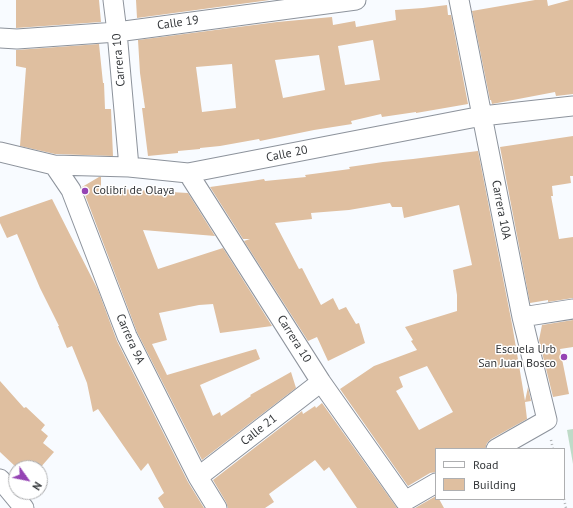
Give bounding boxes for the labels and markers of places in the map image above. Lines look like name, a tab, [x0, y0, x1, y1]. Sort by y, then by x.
place label: Colibrí de Olaya	[93, 184, 175, 198]
marker: Colibrí de Olaya	[80, 186, 90, 196]
place label: Escuela Urb San Juan Bosco	[478, 343, 556, 371]
marker: Escuela Urb San Juan Bosco	[559, 352, 569, 362]

